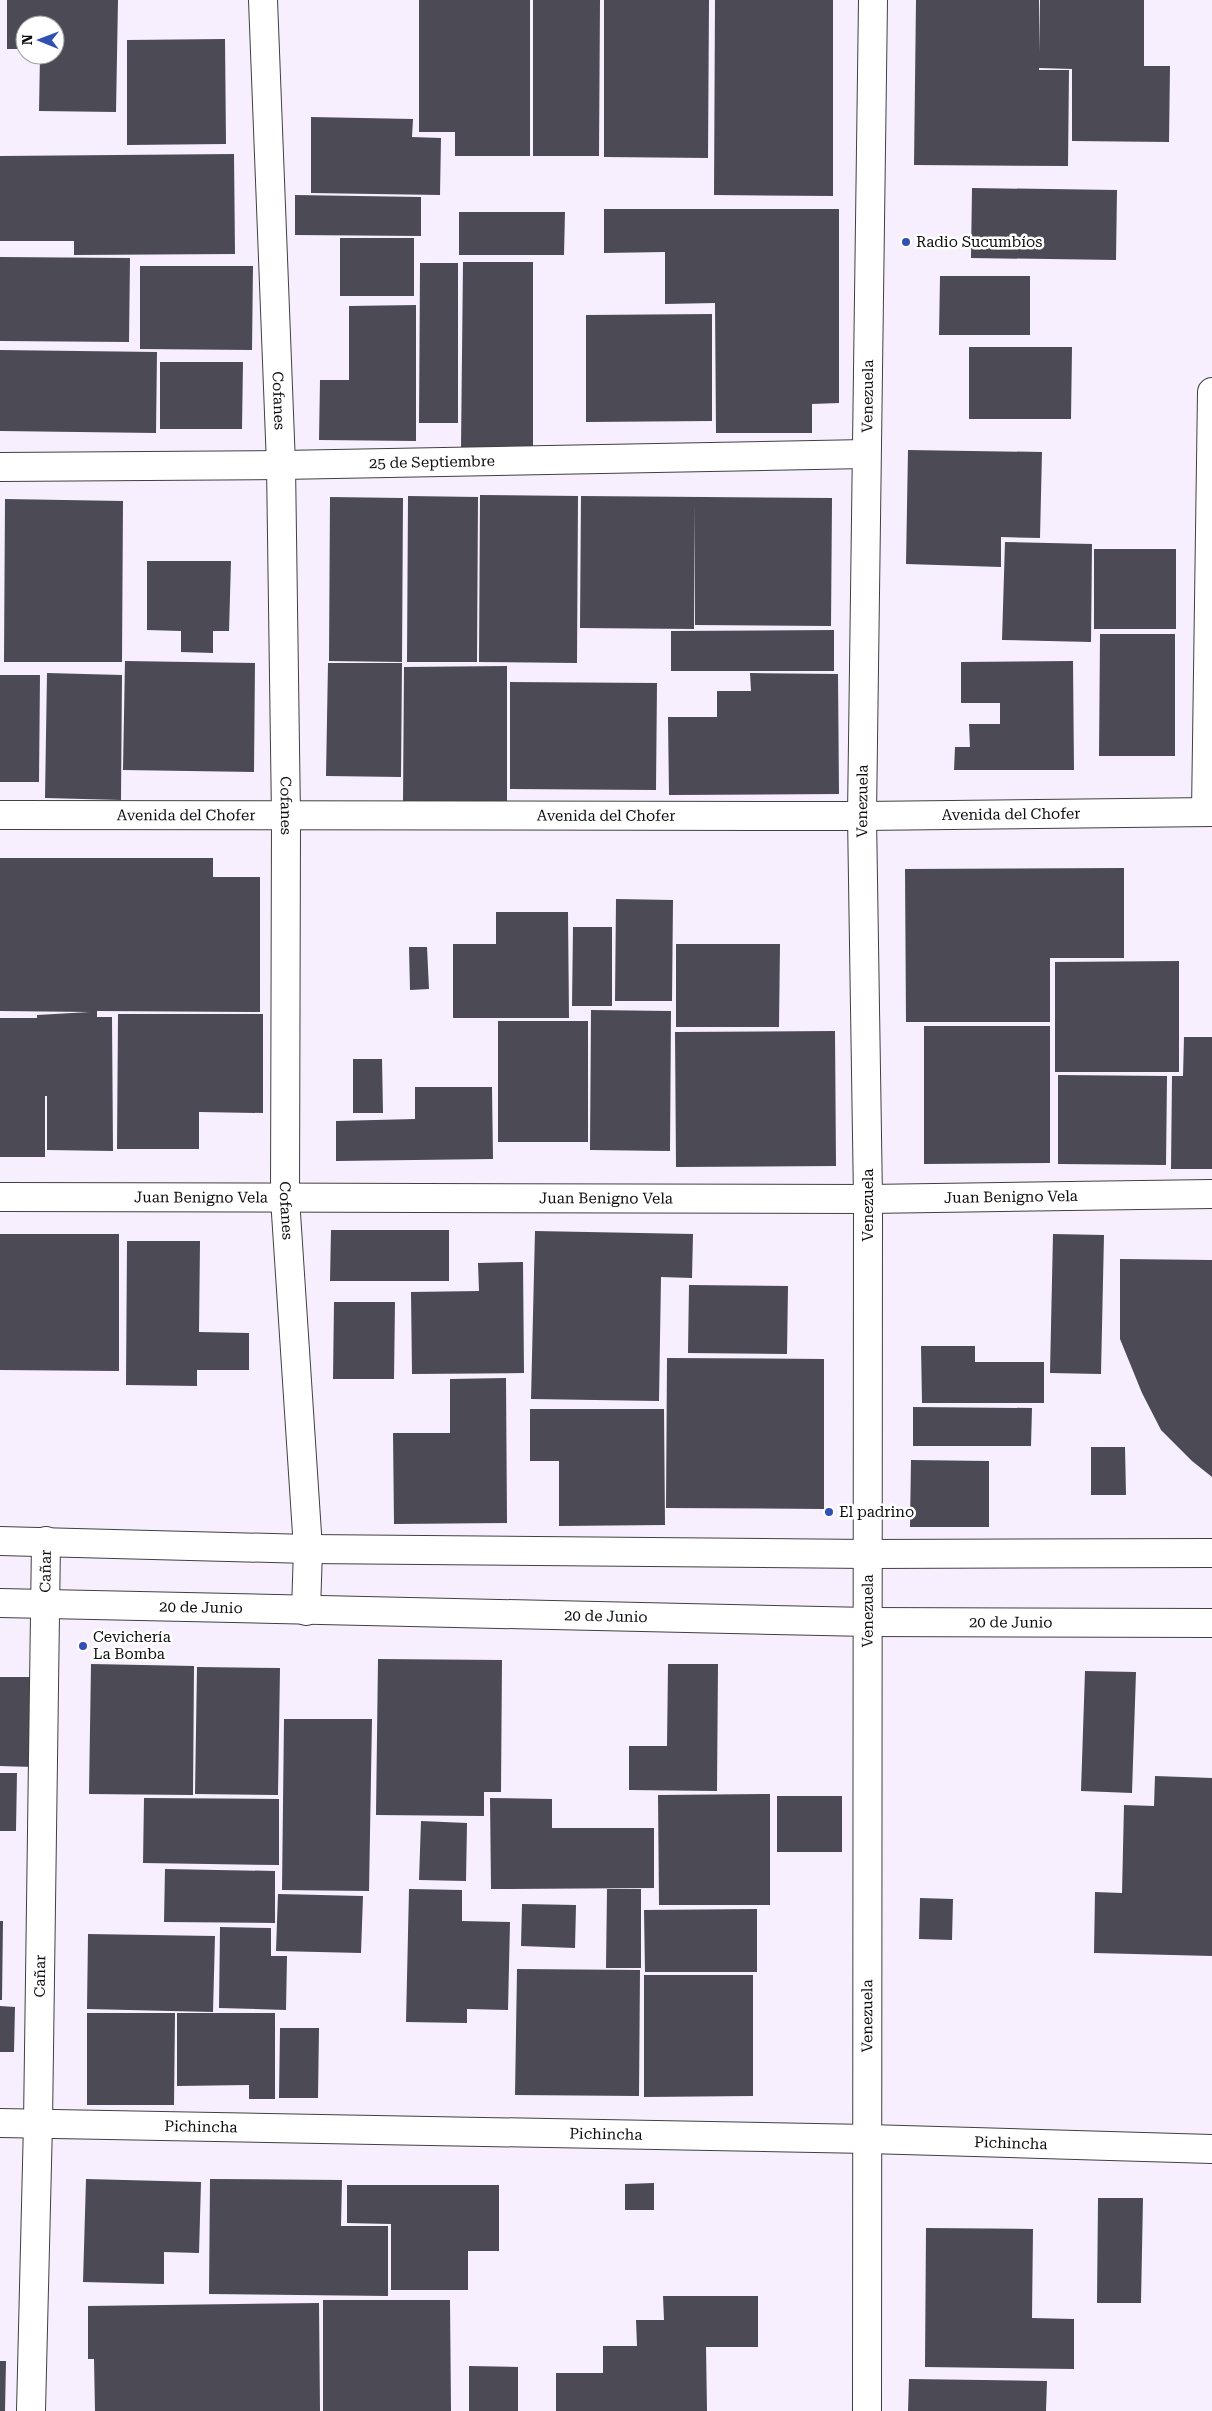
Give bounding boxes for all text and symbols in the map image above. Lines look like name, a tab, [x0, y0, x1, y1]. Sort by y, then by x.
north arrow	[15, 15, 65, 65]
text: N	[19, 34, 35, 45]
place label: Radio Sucumbíos	[916, 233, 1042, 251]
marker: Radio Sucumbíos	[900, 236, 912, 248]
street label: Venezuela	[858, 359, 877, 433]
street label: Cofanes	[268, 371, 289, 430]
street label: 25 de Septiembre	[369, 452, 495, 472]
street label: Venezuela	[853, 764, 872, 838]
street label: Cofanes	[276, 776, 295, 835]
street label: Avenida del Chofer	[942, 805, 1080, 824]
street label: Avenida del Chofer	[117, 806, 255, 824]
street label: Avenida del Chofer	[537, 807, 675, 825]
street label: Venezuela	[859, 1169, 877, 1242]
street label: Cofanes	[276, 1181, 297, 1240]
street label: Juan Benigno Vela	[944, 1187, 1078, 1207]
street label: Juan Benigno Vela	[134, 1188, 268, 1207]
street label: Juan Benigno Vela	[539, 1189, 673, 1208]
place label: El padrino	[839, 1503, 914, 1521]
marker: El padrino	[823, 1506, 835, 1518]
street label: Cañar	[36, 1550, 55, 1593]
street label: Venezuela	[859, 1574, 877, 1648]
street label: 20 de Junio	[159, 1597, 243, 1617]
street label: 20 de Junio	[564, 1606, 648, 1626]
street label: 20 de Junio	[969, 1613, 1053, 1632]
place label: Cevichería La Bomba	[93, 1628, 171, 1663]
marker: Cevichería La Bomba	[77, 1640, 89, 1652]
street label: Cañar	[31, 1955, 49, 1998]
street label: Venezuela	[858, 1979, 876, 2053]
street label: Pichincha	[164, 2117, 238, 2136]
street label: Pichincha	[569, 2124, 643, 2144]
street label: Pichincha	[974, 2133, 1048, 2153]

